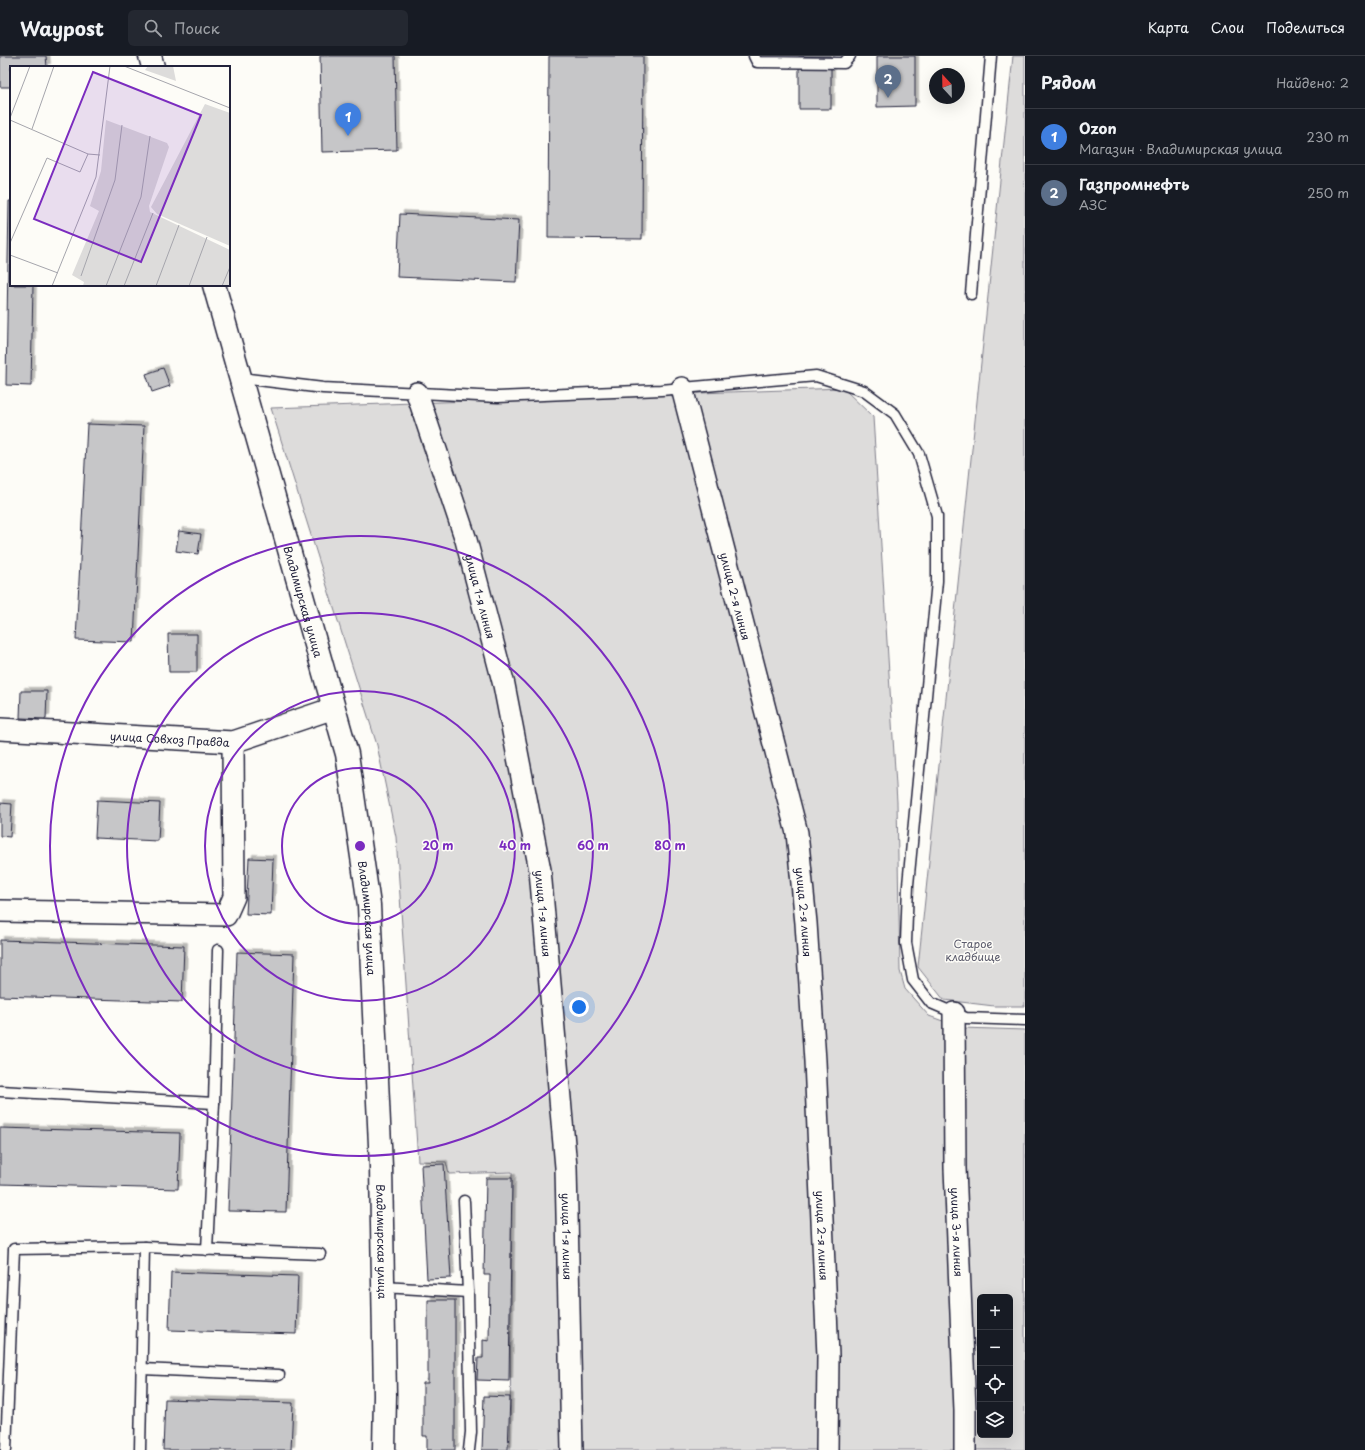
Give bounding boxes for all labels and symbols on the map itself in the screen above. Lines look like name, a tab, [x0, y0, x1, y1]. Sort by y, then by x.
pin: 2	[875, 65, 901, 98]
inset map	[10, 66, 230, 286]
north arrow	[929, 68, 965, 104]
pin: 1	[335, 103, 361, 136]
street label: Владимирская улица	[280, 544, 328, 659]
street label: улица 2-я линия	[716, 550, 755, 642]
street label: улица 1-я линия	[461, 552, 500, 641]
street label: улица Совхоз Правда	[109, 727, 230, 750]
text: 20 m	[422, 836, 454, 854]
text: 40 m	[499, 836, 531, 854]
text: 60 m	[577, 836, 609, 854]
text: 80 m	[654, 836, 686, 854]
centre of rings	[353, 839, 367, 853]
street label: Владимирская улица	[354, 860, 381, 976]
street label: улица 2-я линия	[792, 866, 817, 957]
street label: улица 1-я линия	[532, 869, 556, 958]
park label: Старое кладбище	[945, 935, 1001, 965]
your location	[569, 997, 589, 1017]
street label: Владимирская улица	[373, 1184, 392, 1299]
street label: улица 3-я линия	[947, 1187, 968, 1277]
street label: улица 2-я линия	[812, 1190, 833, 1281]
street label: улица 1-я линия	[558, 1193, 577, 1280]

